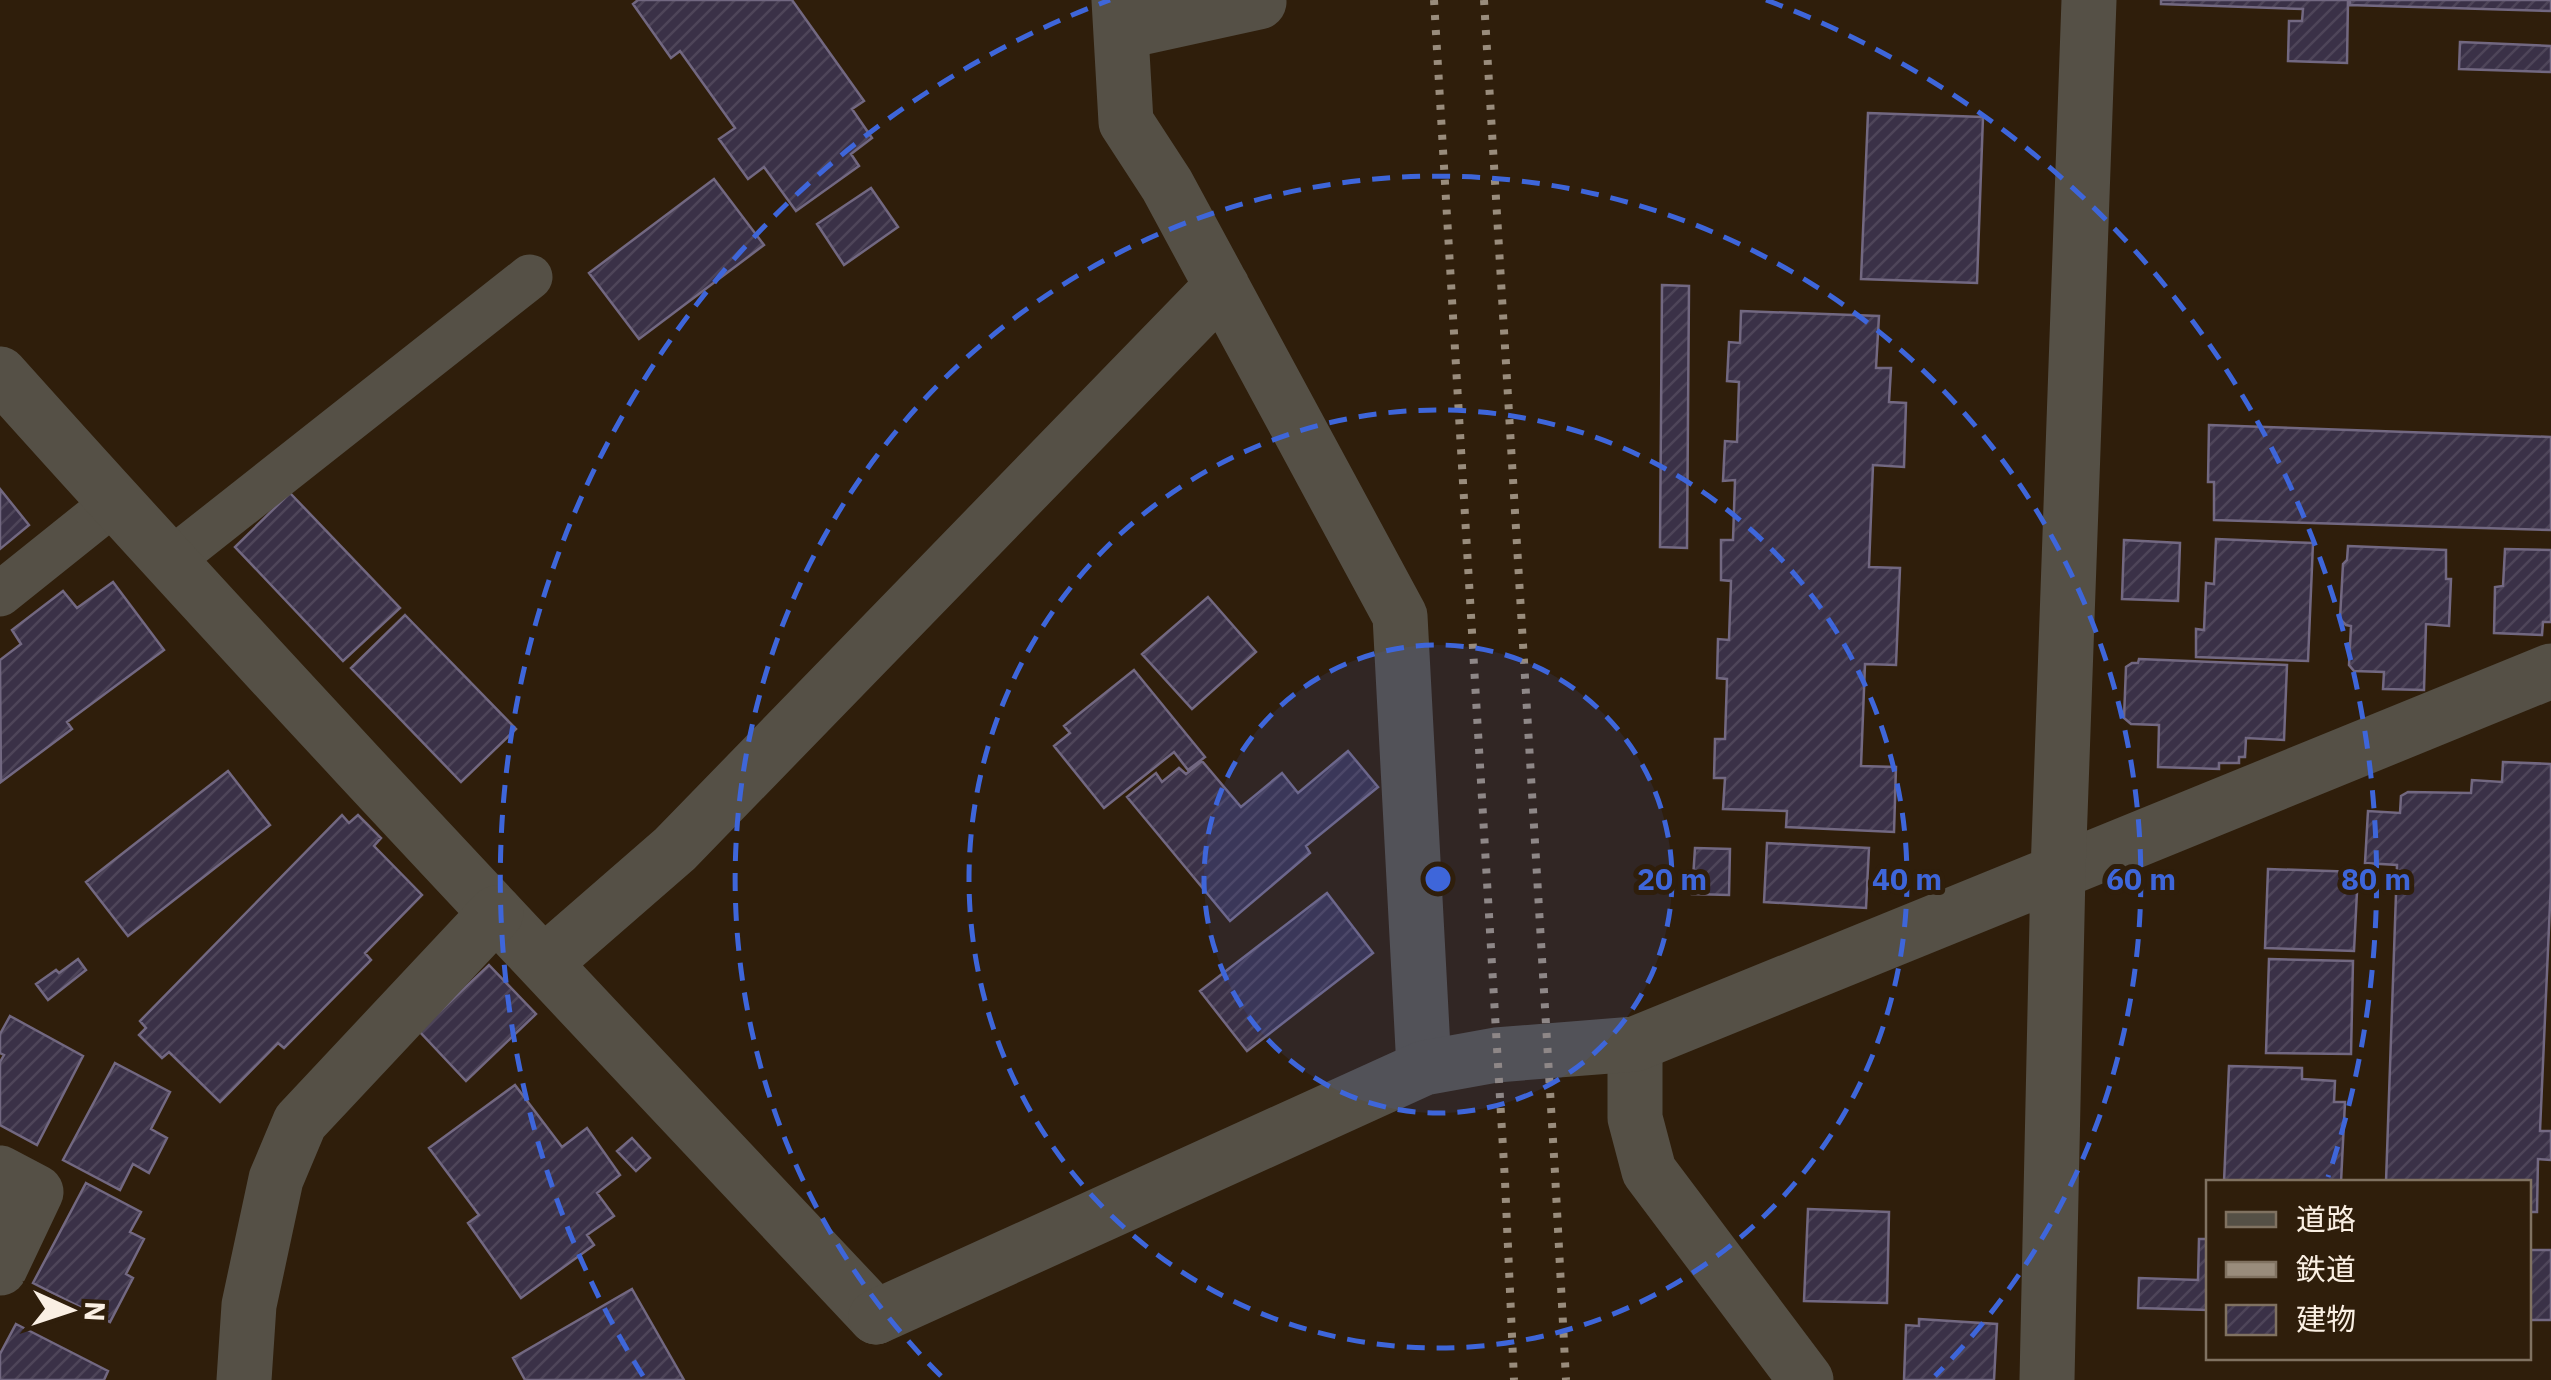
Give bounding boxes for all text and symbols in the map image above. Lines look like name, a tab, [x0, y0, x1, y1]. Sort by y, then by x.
text: 20 m	[1637, 859, 1707, 898]
text: 40 m	[1872, 859, 1942, 898]
text: 60 m	[2106, 859, 2176, 898]
text: 80 m	[2341, 859, 2411, 898]
centre of rings	[1420, 861, 1456, 897]
legend	[2206, 1180, 2531, 1360]
text: 道路	[2296, 1199, 2356, 1238]
text: 鉄道	[2296, 1249, 2356, 1288]
north arrow	[20, 1260, 120, 1360]
text: 建物	[2296, 1299, 2356, 1338]
text: N	[76, 1300, 114, 1322]

